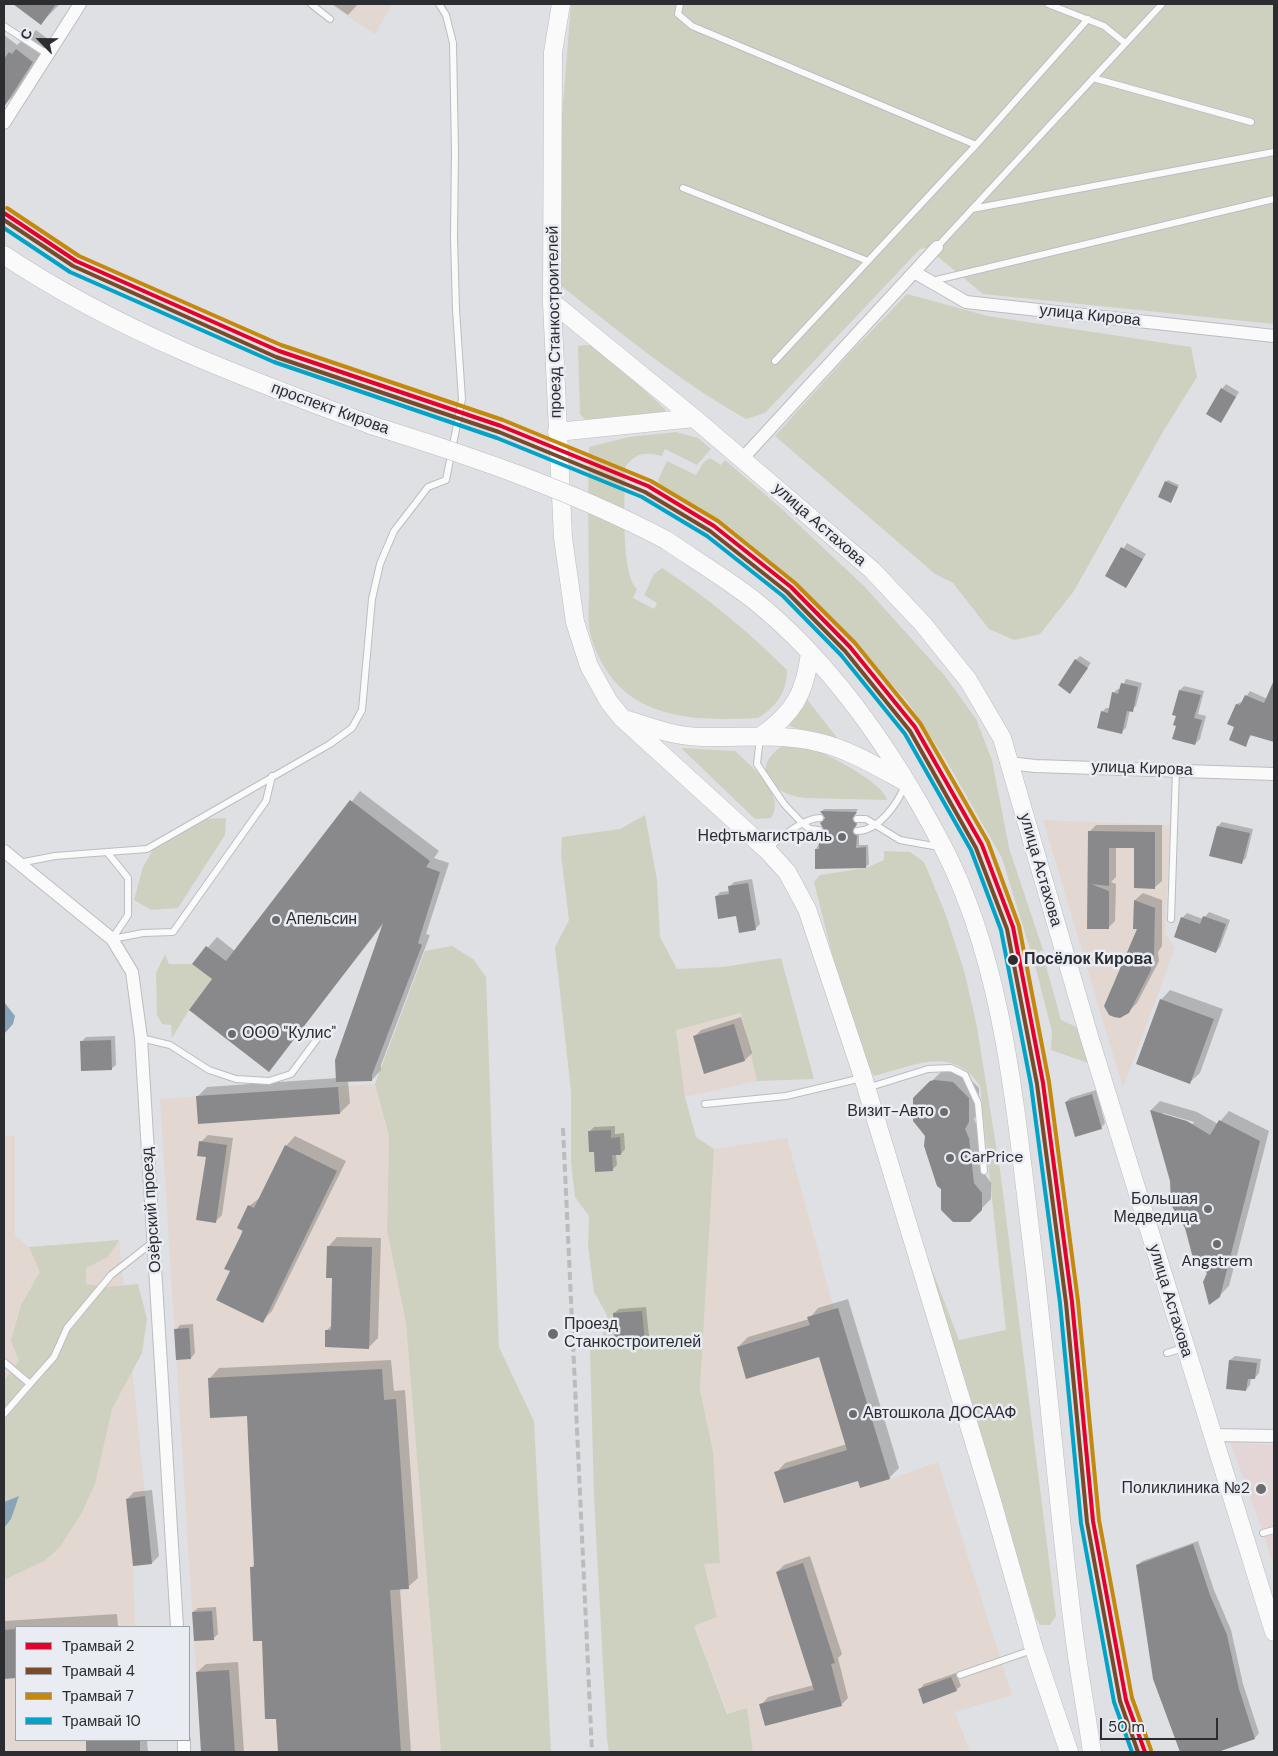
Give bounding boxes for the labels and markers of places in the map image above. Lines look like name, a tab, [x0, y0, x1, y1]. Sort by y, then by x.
place label: Нефтьмагистраль	[698, 827, 832, 847]
marker: Нефтьмагистраль	[836, 831, 848, 843]
place label: Апельсин	[286, 910, 357, 930]
marker: Апельсин	[270, 914, 282, 926]
place label: Посёлок Кирова	[1024, 950, 1152, 970]
marker: Посёлок Кирова	[1006, 953, 1020, 967]
place label: ООО "Кулис"	[242, 1024, 336, 1044]
marker: ООО "Кулис"	[226, 1028, 238, 1040]
place label: Визит-Авто	[847, 1102, 934, 1122]
marker: Визит-Авто	[938, 1106, 950, 1118]
place label: CarPrice	[960, 1148, 1023, 1168]
marker: CarPrice	[944, 1152, 956, 1164]
place label: Большая Медведица	[1113, 1190, 1198, 1228]
marker: Большая Медведица	[1202, 1203, 1214, 1215]
marker: Angstrem	[1211, 1238, 1223, 1250]
place label: Angstrem	[1181, 1252, 1253, 1272]
place label: Проезд Станкостроителей	[564, 1315, 701, 1353]
marker: Проезд Станкостроителей	[546, 1327, 560, 1341]
place label: Автошкола ДОСААФ	[863, 1404, 1016, 1424]
marker: Автошкола ДОСААФ	[847, 1408, 859, 1420]
place label: Поликлиника №2	[1122, 1479, 1250, 1499]
marker: Поликлиника №2	[1254, 1482, 1268, 1496]

